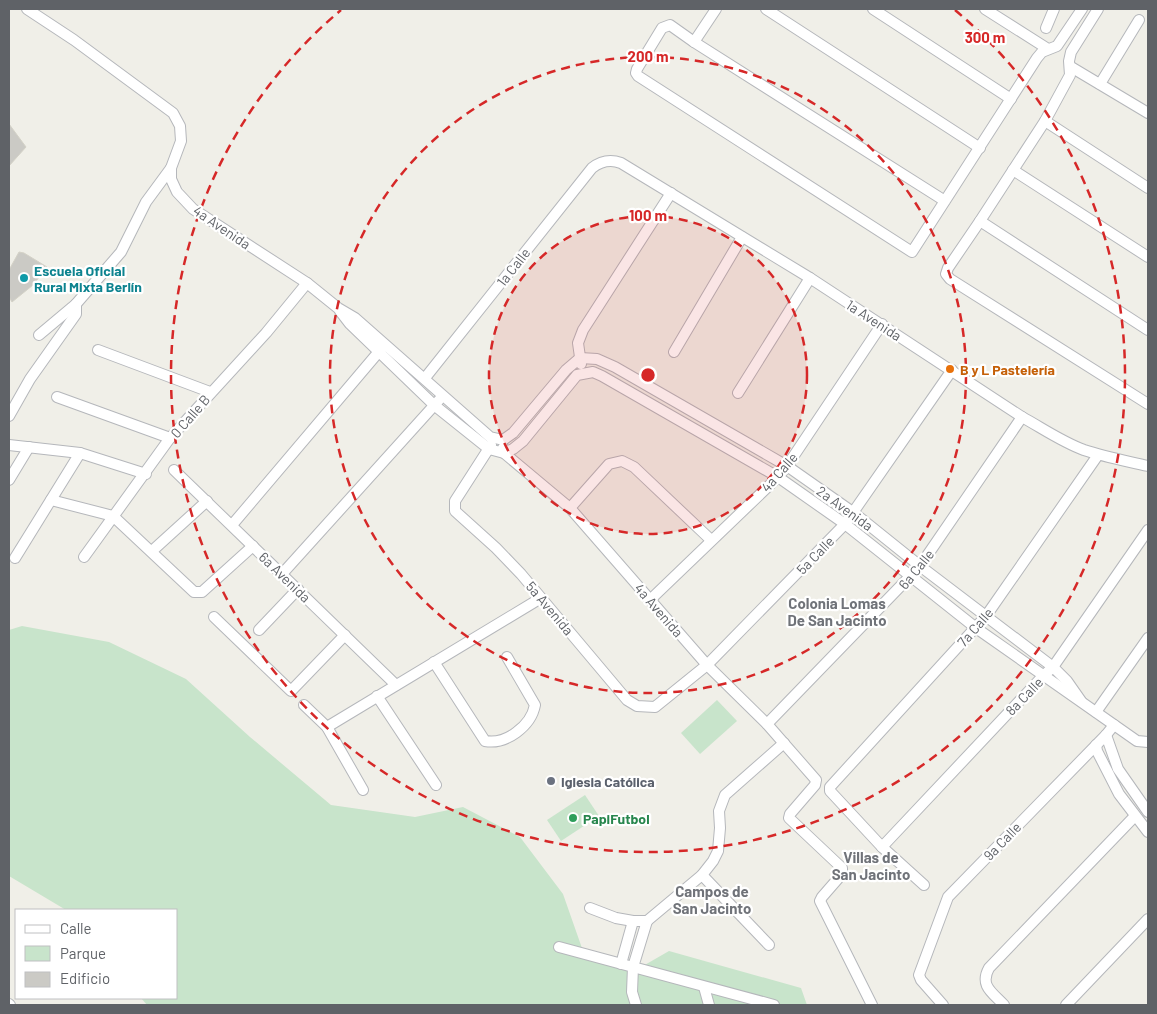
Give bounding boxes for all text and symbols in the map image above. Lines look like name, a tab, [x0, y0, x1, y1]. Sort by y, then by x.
text: 300 m	[965, 28, 1005, 46]
text: 200 m	[627, 47, 669, 65]
street label: 4a Avenida	[190, 202, 254, 252]
text: 100 m	[629, 206, 667, 224]
street label: 1a Calle	[493, 244, 533, 290]
place label: Escuela Oficial Rural Mixta Berlín	[34, 262, 142, 295]
marker: Escuela Oficial Rural Mixta Berlín	[18, 272, 30, 284]
street label: 1a Avenida	[843, 296, 905, 344]
place label: B y L Pastelería	[960, 361, 1055, 378]
marker: B y L Pastelería	[944, 363, 956, 375]
centre of rings	[639, 366, 657, 384]
street label: 0 Calle B	[167, 391, 213, 441]
street label: 4a Calle	[757, 449, 801, 495]
street label: 2a Avenida	[814, 482, 876, 534]
street label: 5a Calle	[793, 532, 837, 578]
street label: 6a Calle	[895, 546, 937, 592]
street label: 6a Avenida	[256, 548, 314, 606]
street label: 5a Avenida	[523, 578, 577, 638]
street label: 4a Avenida	[631, 580, 687, 640]
district label: Colonia Lomas De San Jacinto	[787, 594, 887, 629]
street label: 7a Calle	[953, 604, 997, 650]
street label: 8a Calle	[1002, 673, 1046, 719]
place label: Iglesia Católica	[561, 773, 655, 790]
marker: Iglesia Católica	[545, 775, 557, 787]
place label: PapiFutbol	[583, 810, 650, 827]
marker: PapiFutbol	[567, 812, 579, 824]
street label: 9a Calle	[980, 818, 1024, 864]
district label: Villas de San Jacinto	[832, 848, 910, 883]
district label: Campos de San Jacinto	[673, 882, 751, 917]
legend	[15, 909, 178, 999]
text: Calle	[60, 919, 92, 937]
text: Parque	[60, 944, 106, 962]
text: Edificio	[60, 969, 110, 987]

